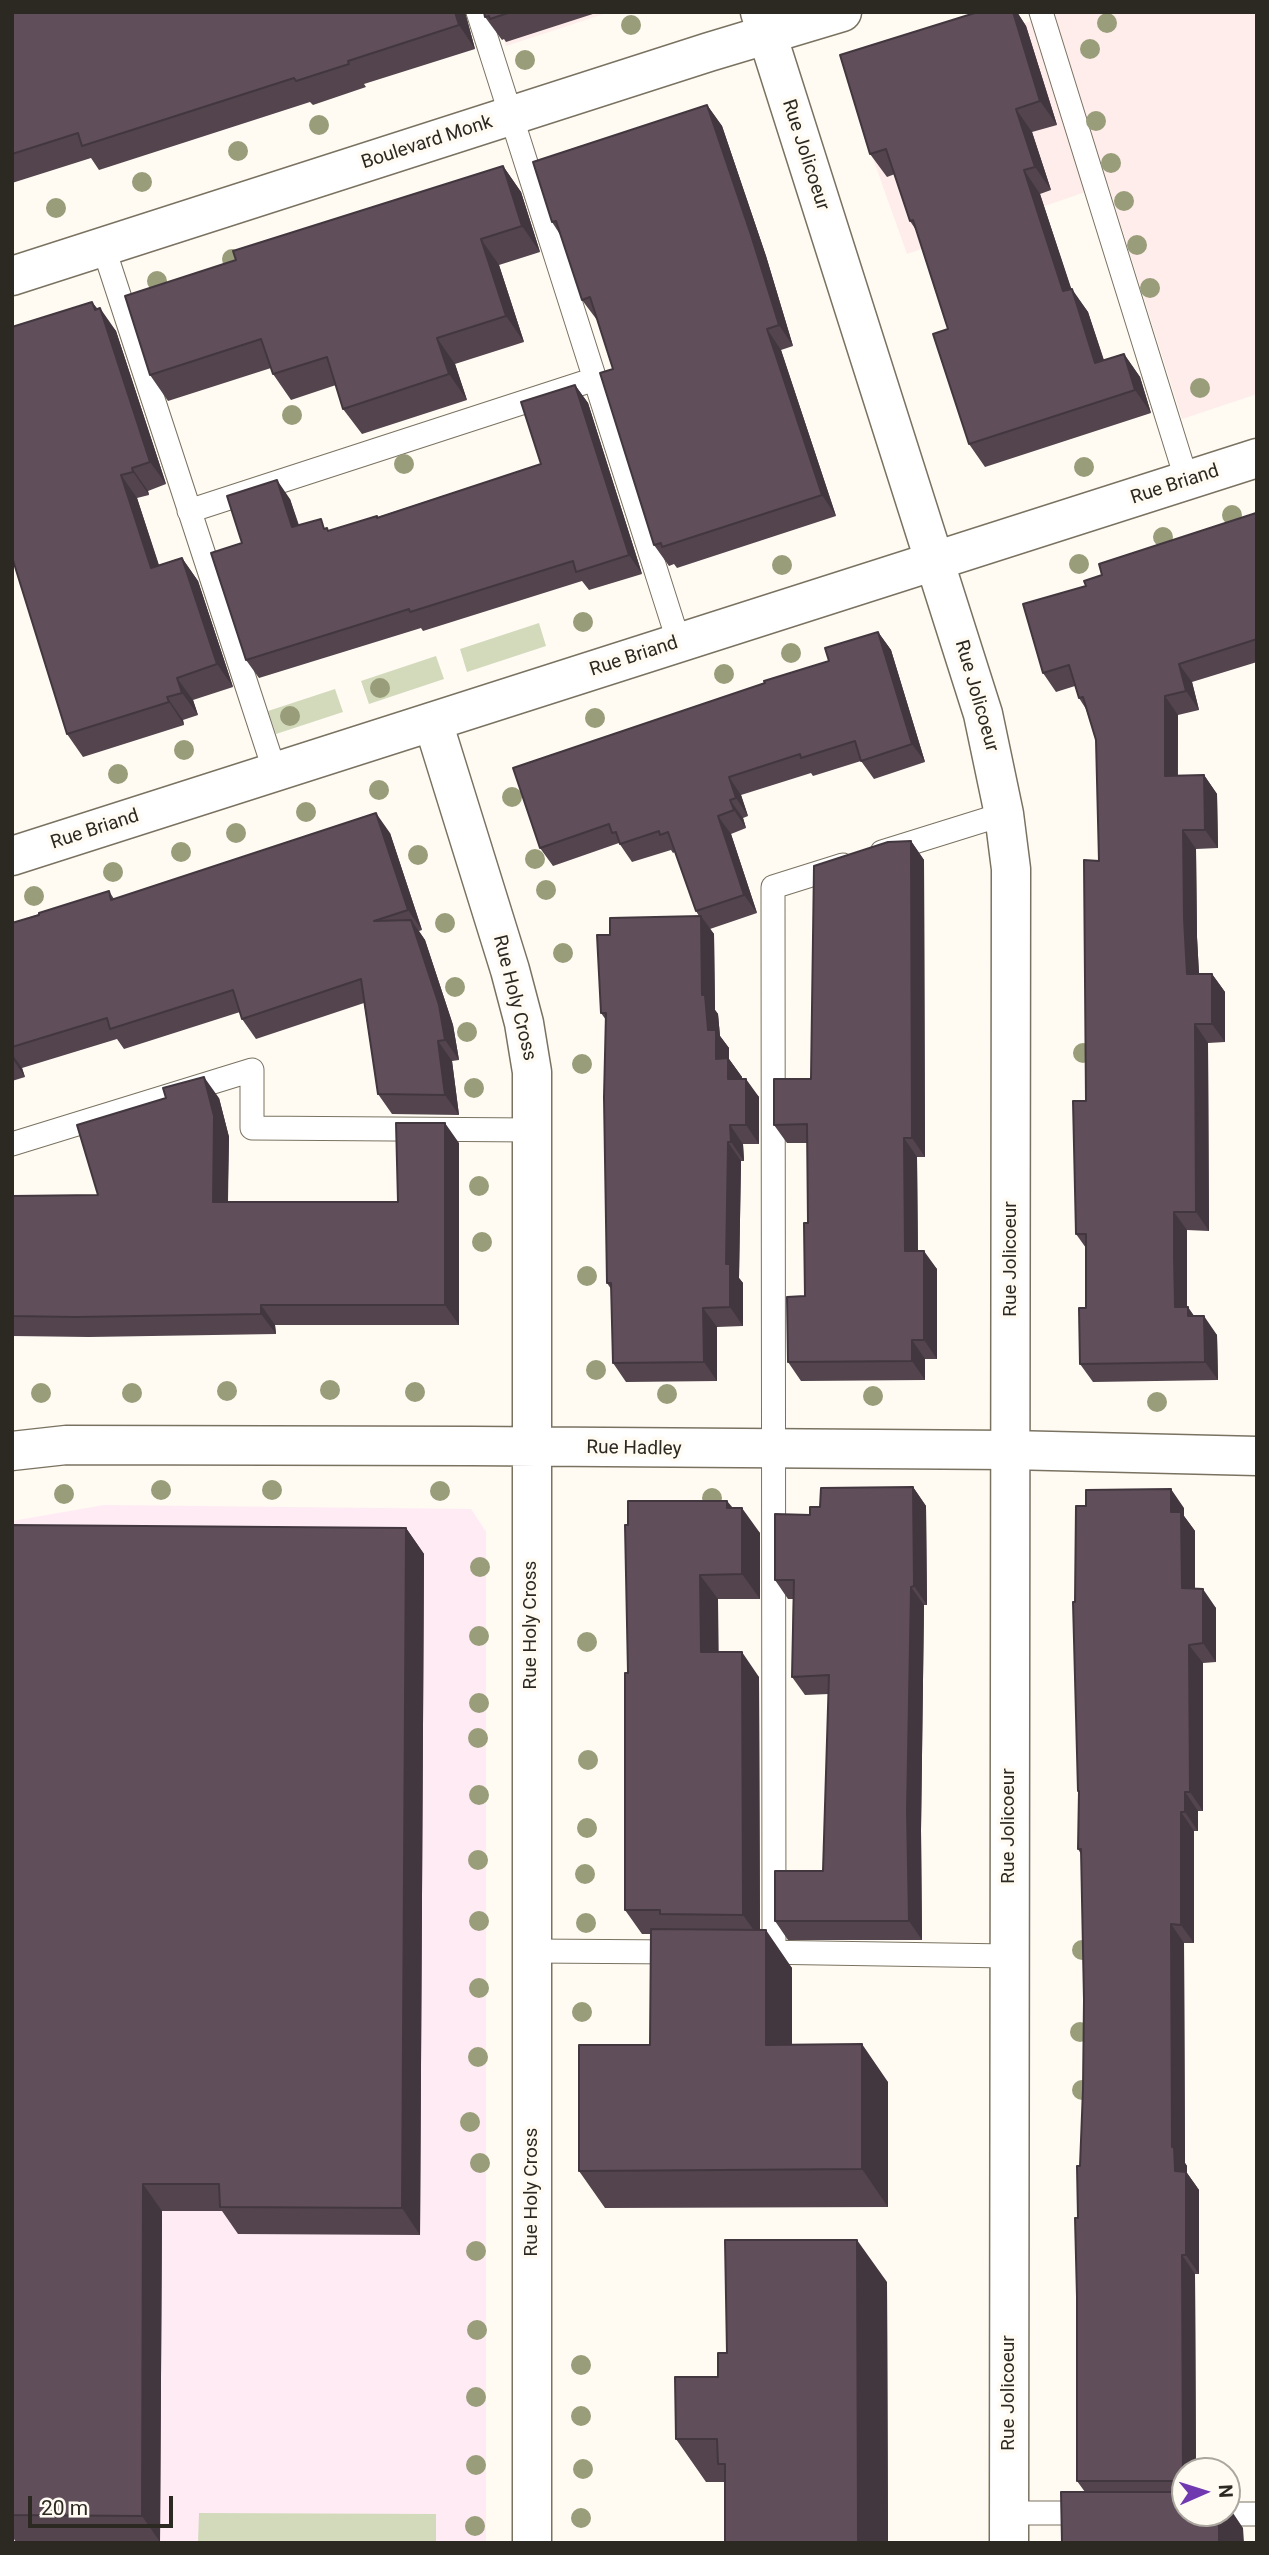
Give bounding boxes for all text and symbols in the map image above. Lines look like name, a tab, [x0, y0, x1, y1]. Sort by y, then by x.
street label: Rue Jolicoeur	[776, 97, 834, 213]
street label: Boulevard Monk	[359, 111, 495, 175]
street label: Rue Briand	[1128, 460, 1222, 510]
street label: Rue Briand	[587, 632, 681, 682]
street label: Rue Jolicoeur	[949, 637, 1003, 755]
street label: Rue Briand	[48, 805, 142, 855]
street label: Rue Holy Cross	[487, 933, 541, 1063]
street label: Rue Jolicoeur	[1000, 1201, 1022, 1317]
street label: Rue Hadley	[586, 1437, 682, 1461]
street label: Rue Holy Cross	[520, 1561, 542, 1689]
street label: Rue Jolicoeur	[998, 1768, 1020, 1884]
street label: Rue Holy Cross	[521, 2128, 543, 2256]
street label: Rue Jolicoeur	[998, 2335, 1020, 2451]
north arrow	[1171, 2457, 1241, 2527]
scale bar	[32, 2482, 177, 2526]
text: N	[1214, 2484, 1237, 2498]
text: 20 m	[41, 2496, 88, 2520]

